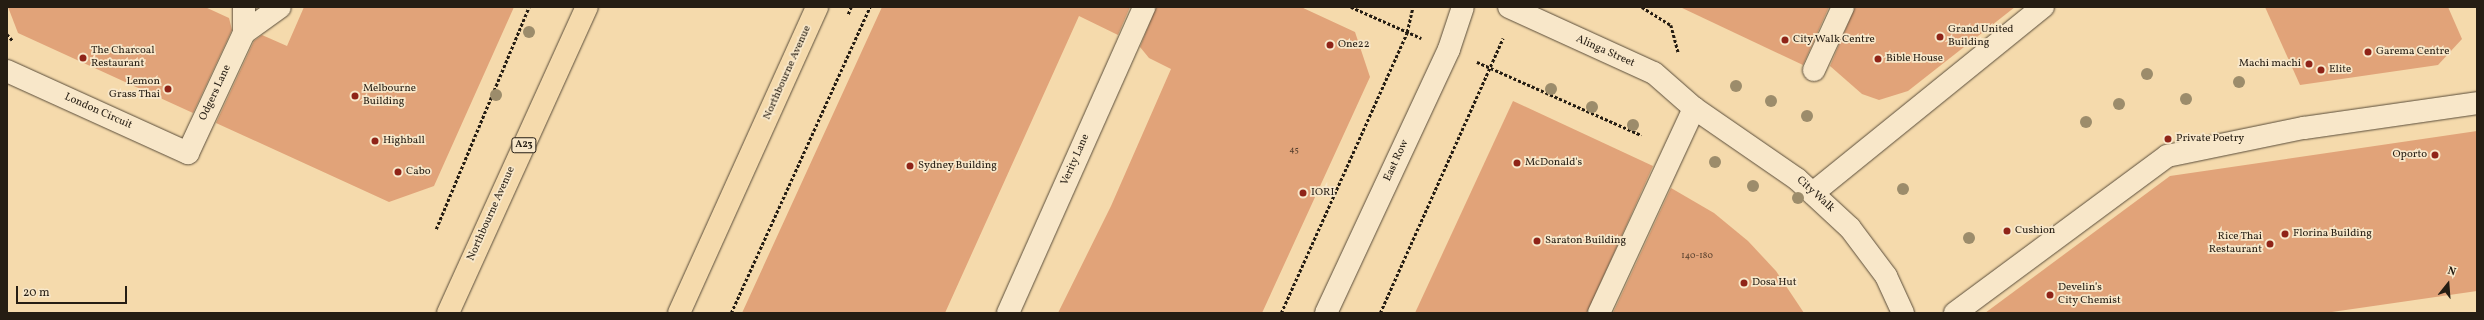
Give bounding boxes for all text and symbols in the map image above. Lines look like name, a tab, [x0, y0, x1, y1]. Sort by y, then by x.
street label: Northbourne Avenue	[761, 24, 815, 122]
place label: Grand United Building	[1948, 24, 2014, 50]
marker: Grand United Building	[1935, 32, 1945, 42]
street label: Alinga Street	[1574, 33, 1636, 71]
place label: City Walk Centre	[1793, 33, 1875, 47]
marker: City Walk Centre	[1780, 35, 1790, 45]
place label: One22	[1338, 38, 1370, 52]
marker: One22	[1325, 40, 1335, 50]
place label: The Charcoal Restaurant	[91, 45, 155, 71]
place label: Garema Centre	[2376, 45, 2449, 59]
marker: Garema Centre	[2363, 47, 2373, 57]
place label: Bible House	[1886, 52, 1943, 66]
marker: The Charcoal Restaurant	[78, 53, 88, 63]
marker: Bible House	[1873, 54, 1883, 64]
place label: Machi machi	[2239, 57, 2301, 71]
marker: Machi machi	[2304, 59, 2314, 69]
street label: Odgers Lane	[197, 63, 235, 123]
place label: Elite	[2329, 63, 2351, 77]
marker: Elite	[2316, 65, 2326, 75]
place label: Lemon Grass Thai	[109, 76, 160, 102]
place label: Melbourne Building	[363, 83, 416, 109]
marker: Lemon Grass Thai	[163, 84, 173, 94]
street label: London Circuit	[62, 91, 134, 133]
marker: Melbourne Building	[350, 91, 360, 101]
street label: Verity Lane	[1059, 132, 1093, 188]
place label: Private Poetry	[2176, 132, 2244, 146]
place label: Highball	[383, 134, 425, 148]
marker: Private Poetry	[2163, 134, 2173, 144]
marker: Highball	[370, 136, 380, 146]
road number: A23	[511, 137, 537, 153]
street label: East Row	[1382, 138, 1412, 184]
house number: 45	[1289, 145, 1299, 155]
place label: Oporto	[2393, 148, 2427, 162]
marker: Oporto	[2430, 150, 2440, 160]
place label: McDonald's	[1525, 156, 1582, 170]
marker: McDonald's	[1512, 158, 1522, 168]
place label: Sydney Building	[918, 159, 997, 173]
marker: Sydney Building	[905, 161, 915, 171]
place label: Cabo	[406, 165, 431, 179]
street label: Northbourne Avenue	[465, 165, 519, 263]
marker: Cabo	[393, 167, 403, 177]
street label: City Walk	[1793, 174, 1837, 216]
place label: IORI	[1311, 186, 1334, 200]
marker: IORI	[1298, 188, 1308, 198]
place label: Cushion	[2015, 224, 2055, 238]
marker: Cushion	[2002, 226, 2012, 236]
place label: Florina Building	[2293, 227, 2372, 241]
marker: Florina Building	[2280, 229, 2290, 239]
place label: Rice Thai Restaurant	[2209, 231, 2262, 257]
place label: Saraton Building	[1545, 234, 1626, 248]
marker: Saraton Building	[1532, 236, 1542, 246]
marker: Rice Thai Restaurant	[2265, 239, 2275, 249]
house number: 140-180	[1681, 251, 1713, 261]
north arrow	[2428, 264, 2468, 304]
text: N	[2446, 264, 2458, 280]
place label: Dosa Hut	[1752, 276, 1797, 290]
scale bar	[18, 278, 129, 304]
marker: Dosa Hut	[1739, 278, 1749, 288]
place label: Develin’s City Chemist	[2058, 282, 2121, 308]
text: 20 m	[23, 285, 50, 301]
marker: Develin’s City Chemist	[2045, 290, 2055, 300]

